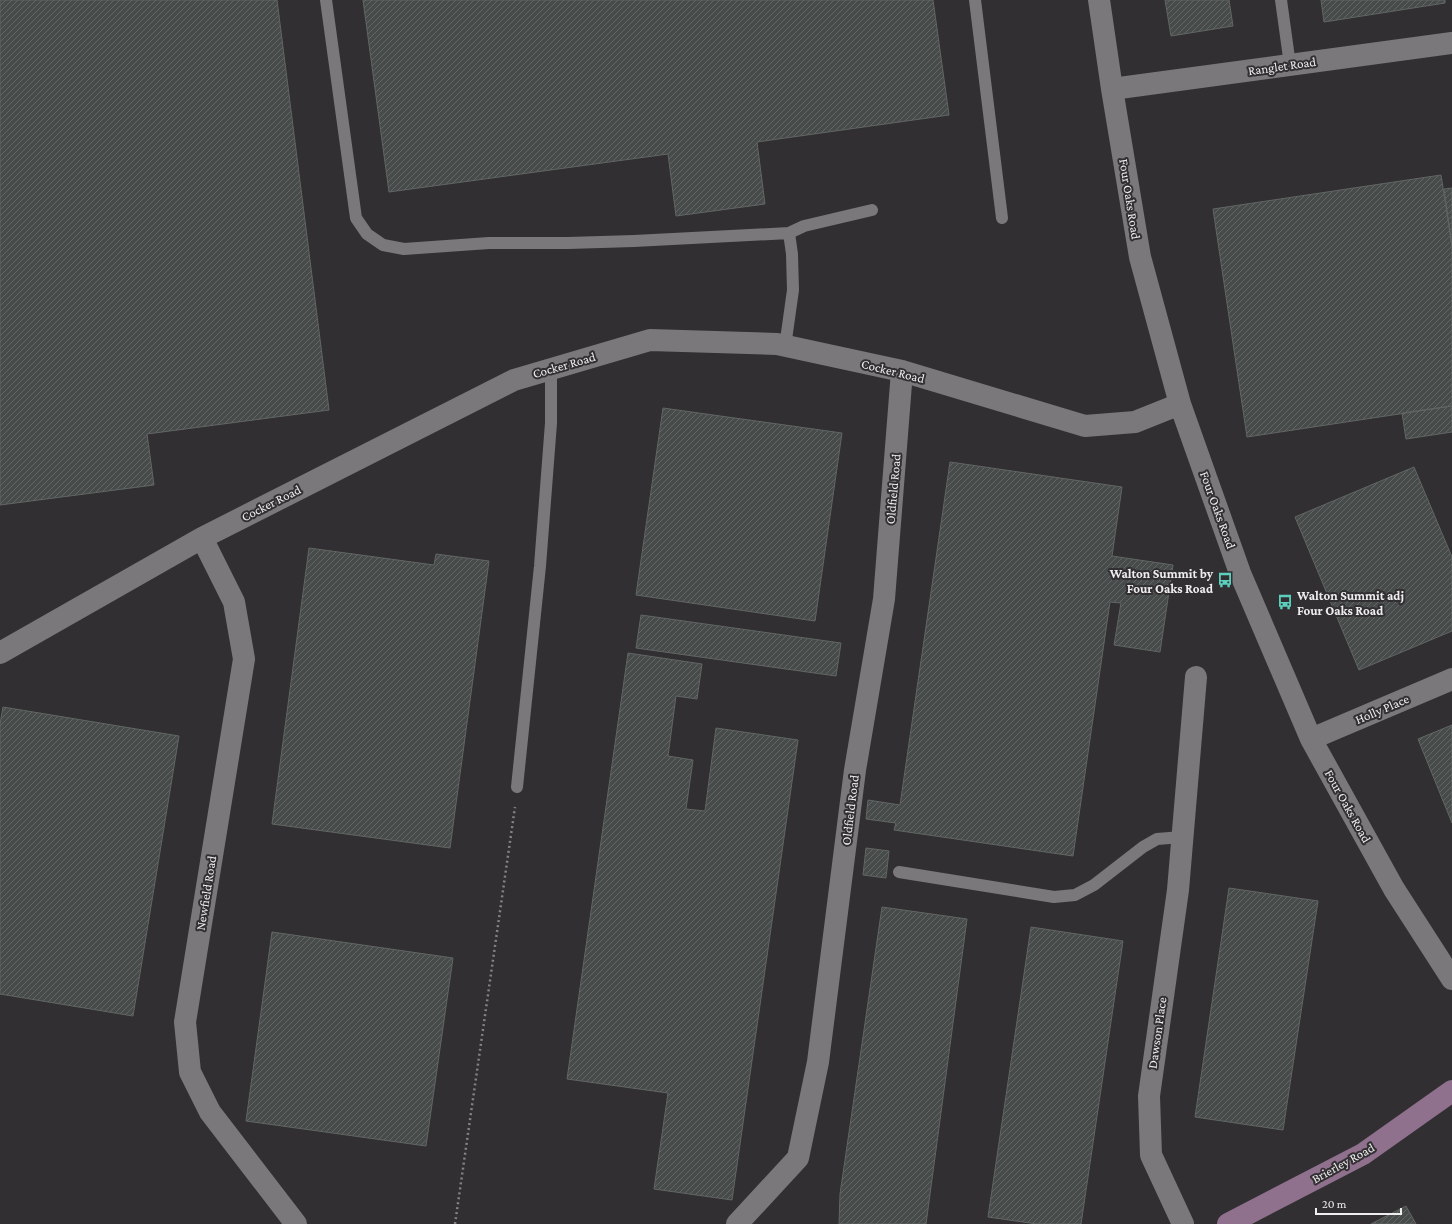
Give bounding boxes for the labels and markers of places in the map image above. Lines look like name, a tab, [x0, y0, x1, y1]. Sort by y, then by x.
place label: Walton Summit by Four Oaks Road	[1109, 566, 1214, 596]
bus stop icon: Walton Summit by Four Oaks Road	[1216, 571, 1234, 589]
place label: Walton Summit adj Four Oaks Road	[1296, 588, 1404, 618]
bus stop icon: Walton Summit adj Four Oaks Road	[1276, 593, 1294, 611]

